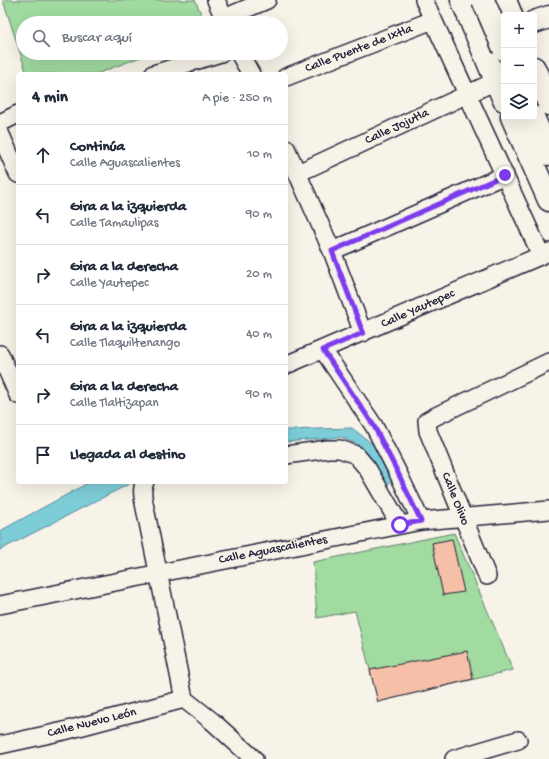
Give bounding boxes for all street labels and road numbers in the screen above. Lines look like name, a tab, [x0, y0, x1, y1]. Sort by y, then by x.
street label: Calle Puente de Ixtla	[303, 21, 416, 76]
street label: Calle Jojutla	[363, 105, 432, 148]
street label: Calle Yautepec	[379, 286, 458, 332]
street label: Calle Olivo	[438, 470, 472, 528]
street label: Calle Aguascalientes	[218, 532, 330, 568]
street label: Calle Nuevo León	[46, 705, 139, 741]

